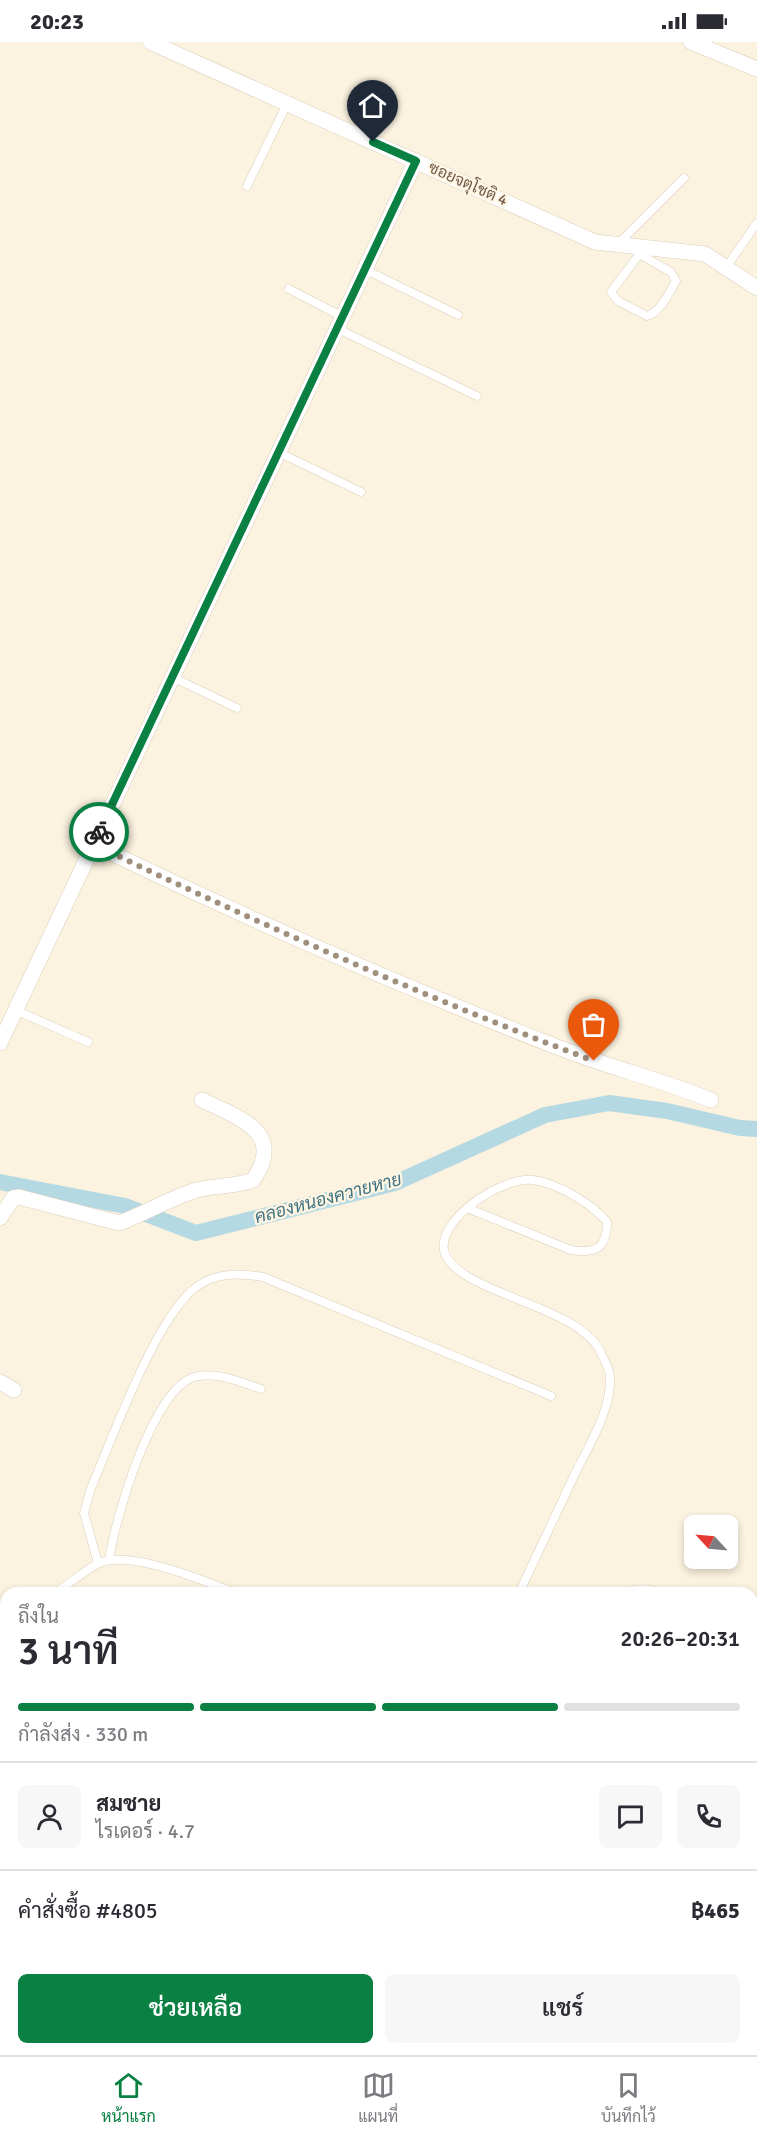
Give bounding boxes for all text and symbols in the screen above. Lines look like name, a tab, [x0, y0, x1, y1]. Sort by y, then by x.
text: 20:23	[30, 8, 84, 35]
pin	[347, 80, 398, 142]
icon: home	[356, 89, 389, 122]
street label: ซอยจตุโชติ 4	[425, 156, 512, 211]
courier	[69, 802, 129, 862]
icon: bike	[83, 816, 116, 849]
pin	[568, 999, 619, 1061]
icon: bag	[577, 1008, 610, 1041]
water label: คลองหนองควายหาย	[252, 1168, 404, 1228]
north arrow	[684, 1515, 738, 1569]
map controls	[684, 1515, 738, 1569]
text: ถึงใน	[18, 1604, 59, 1629]
text: 20:26–20:31	[621, 1625, 740, 1652]
text: 3 นาที	[18, 1627, 119, 1675]
text: กำลังส่ง · 330 m	[18, 1722, 148, 1747]
button: person	[18, 1785, 81, 1848]
button: chat	[599, 1785, 662, 1848]
button: phone	[677, 1785, 740, 1848]
text: สมชาย	[96, 1790, 162, 1817]
text: ไรเดอร์ · 4.7	[96, 1819, 195, 1844]
text: คำสั่งซื้อ #4805	[18, 1897, 158, 1924]
text: ฿465	[691, 1897, 740, 1924]
button: ช่วยเหลือ	[18, 1974, 373, 2043]
button: แชร์	[385, 1974, 740, 2043]
tab: หน้าแรก	[101, 2069, 156, 2127]
tab: แผนที่	[358, 2069, 398, 2127]
tab: บันทึกไว้	[601, 2069, 656, 2127]

